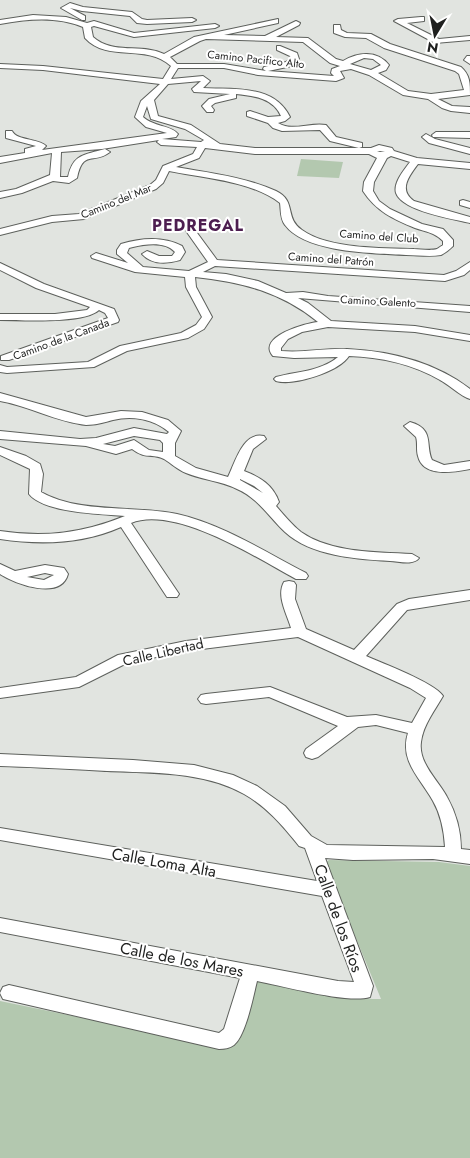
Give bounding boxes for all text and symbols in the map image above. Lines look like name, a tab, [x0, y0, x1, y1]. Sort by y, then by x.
north arrow	[410, 10, 460, 60]
text: N	[426, 37, 440, 59]
street label: Camino Pacifico Alto	[207, 46, 305, 72]
street label: Camino del Mar	[78, 179, 154, 222]
district label: PEDREGAL	[152, 214, 244, 237]
street label: Camino del Club	[339, 225, 419, 247]
street label: Camino del Patrón	[287, 248, 375, 270]
street label: Camino Galento	[340, 291, 416, 311]
street label: Camino de la Canada	[11, 314, 111, 364]
street label: Calle Libertad	[121, 633, 205, 671]
street label: Calle Loma Alta	[110, 842, 218, 883]
street label: Calle de los Ríos	[308, 861, 369, 975]
street label: Calle de los Mares	[118, 936, 246, 983]

